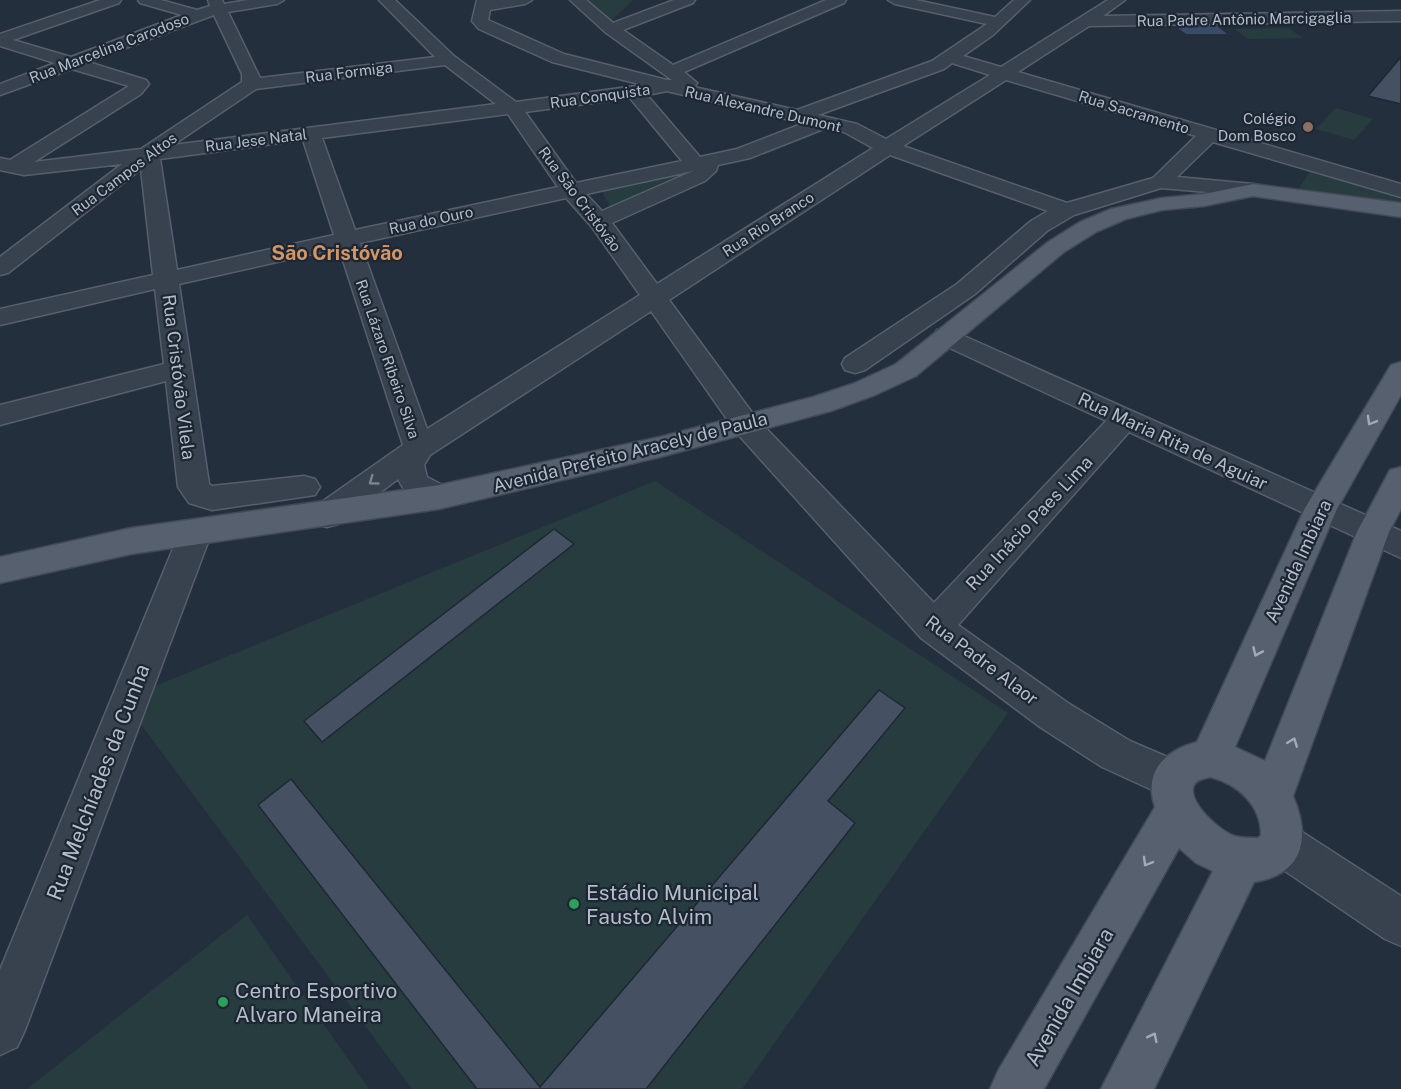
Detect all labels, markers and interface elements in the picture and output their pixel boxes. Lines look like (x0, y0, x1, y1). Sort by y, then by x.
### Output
street label: Rua Padre Antônio Marcigaglia (1136, 9, 1352, 29)
street label: Rua Marcelina Carodoso (27, 10, 191, 86)
street label: Rua Formiga (304, 58, 394, 86)
street label: Rua Conquista (549, 81, 651, 111)
street label: Rua Alexandre Dumont (683, 83, 843, 135)
street label: Rua Sacramento (1077, 87, 1191, 137)
place label: Colégio Dom Bosco (1218, 110, 1296, 144)
marker: Colégio Dom Bosco (1301, 120, 1315, 134)
street label: Rua Jese Natal (204, 125, 308, 155)
street label: Rua Campos Altos (68, 129, 180, 219)
street label: Rua São Cristóvão (535, 143, 625, 255)
street label: Rua Rio Branco (719, 188, 817, 260)
street label: Rua do Ouro (387, 203, 475, 237)
district label: São Cristóvão (271, 241, 403, 265)
street label: Rua Lázaro Ribeiro Silva (353, 277, 423, 441)
street label: Rua Cristóvão Vilela (158, 293, 200, 461)
street label: Rua Maria Rita de Aguiar (1075, 388, 1271, 494)
street label: Avenida Prefeito Aracely de Paula (491, 408, 769, 496)
one-way arrow (1367, 415, 1379, 426)
street label: Rua Inácio Paes Lima (961, 451, 1097, 595)
one-way arrow (368, 474, 379, 485)
street label: Avenida Imbiara (1260, 496, 1336, 626)
street label: Rua Padre Alaor (922, 611, 1042, 709)
one-way arrow (1252, 646, 1264, 657)
street label: Rua Melchíades da Cunha (41, 660, 155, 904)
one-way arrow (1286, 737, 1298, 748)
one-way arrow (1143, 856, 1154, 866)
place label: Estádio Municipal Fausto Alvim (586, 880, 759, 929)
marker: Estádio Municipal Fausto Alvim (567, 897, 581, 911)
street label: Avenida Imbiara (1019, 923, 1119, 1071)
place label: Centro Esportivo Alvaro Maneira (235, 978, 397, 1027)
marker: Centro Esportivo Alvaro Maneira (216, 995, 230, 1009)
one-way arrow (1146, 1032, 1157, 1043)

